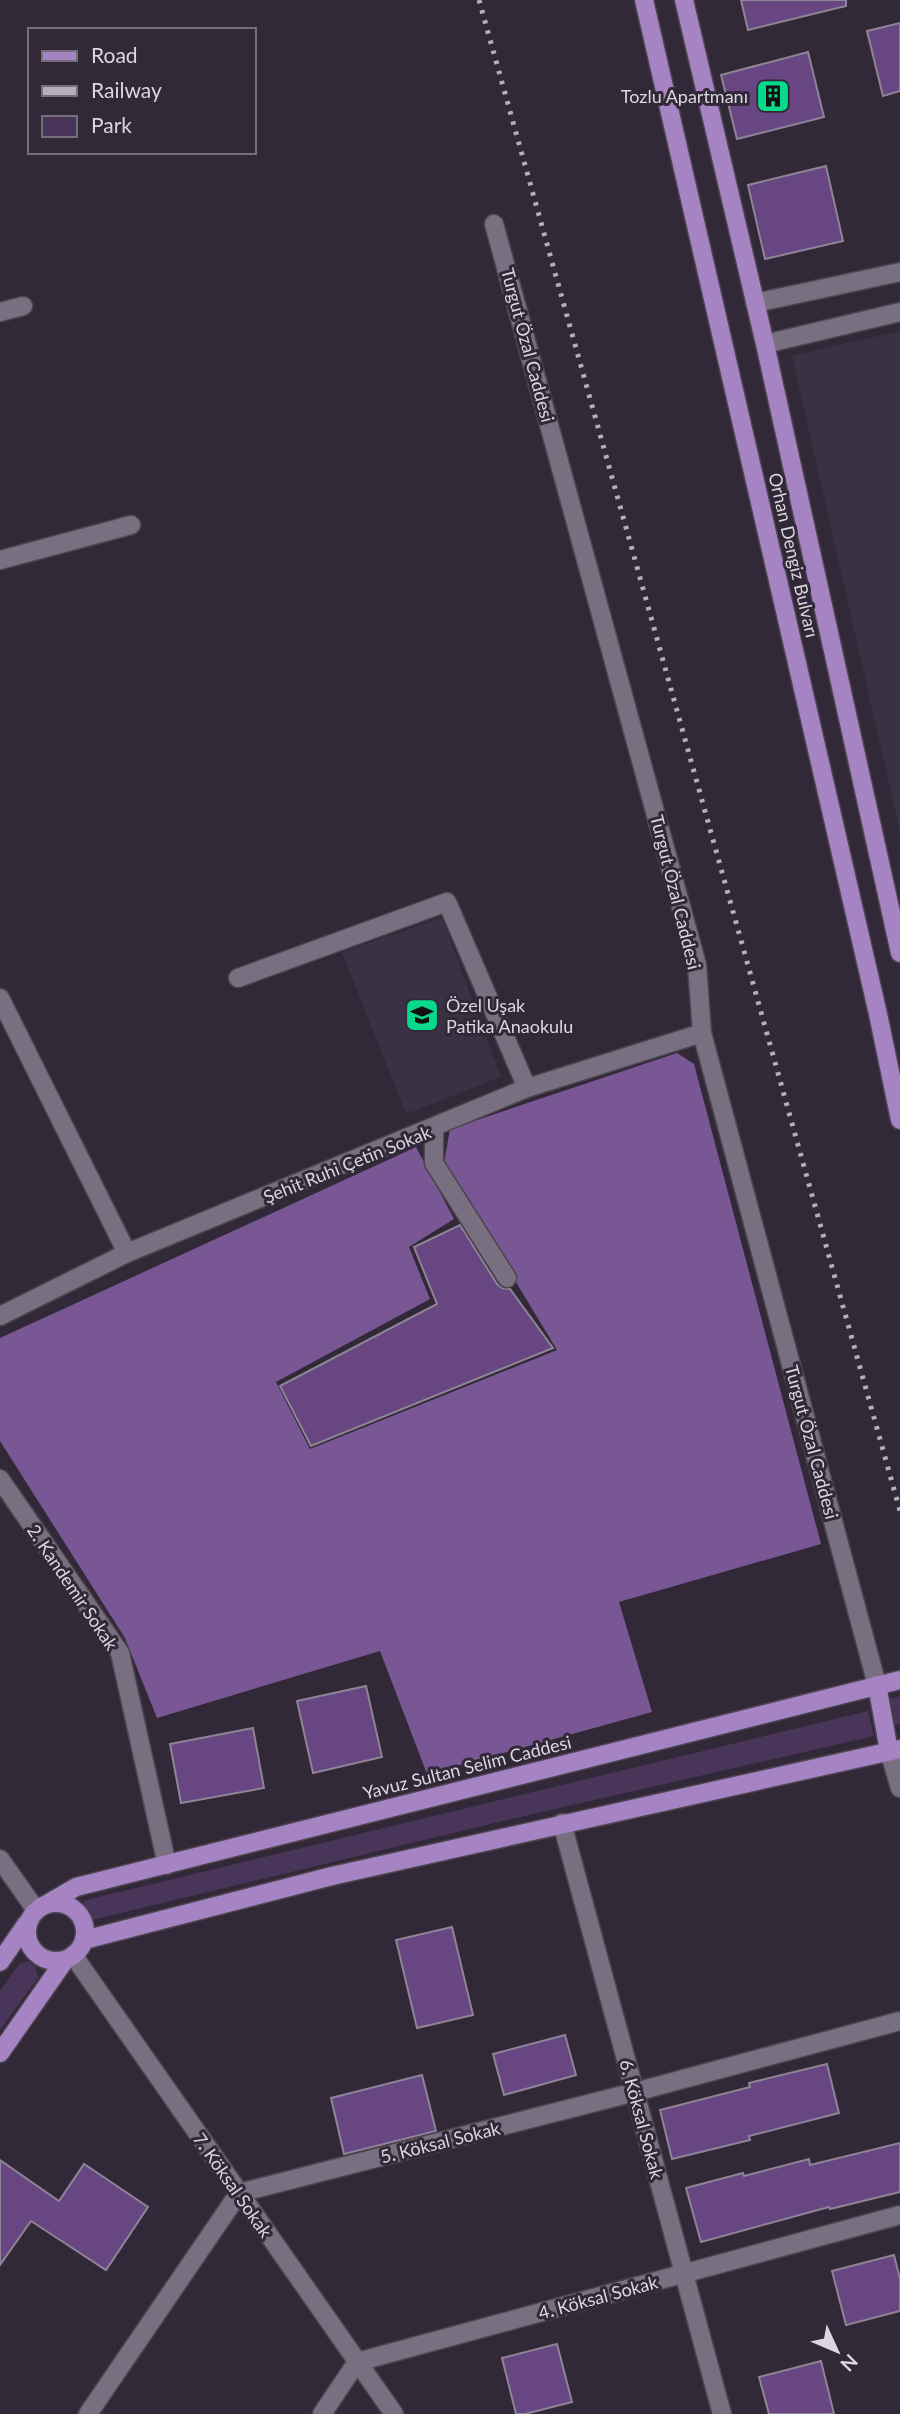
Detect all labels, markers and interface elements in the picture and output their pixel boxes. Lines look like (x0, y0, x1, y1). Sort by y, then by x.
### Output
legend (28, 28, 256, 154)
text: Road (91, 42, 138, 67)
text: Railway (91, 77, 162, 102)
building icon: Tozlu Apartmanı (754, 77, 792, 115)
place label: Tozlu Apartmanı (621, 85, 748, 107)
text: Park (91, 112, 132, 137)
street label: Turgut Özal Caddesi (497, 266, 559, 424)
street label: Orhan Dengiz Bulvarı (764, 470, 824, 640)
street label: Turgut Özal Caddesi (646, 812, 706, 972)
place label: Özel Uşak Patika Anaokulu (446, 994, 573, 1037)
school or university icon: Özel Uşak Patika Anaokulu (403, 996, 441, 1034)
street label: Şehit Ruhi Çetin Sokak (260, 1120, 435, 1208)
street label: Turgut Özal Caddesi (781, 1363, 843, 1521)
street label: 2. Kandemir Sokak (23, 1520, 124, 1655)
street label: Yavuz Sultan Selim Caddesi (361, 1730, 573, 1804)
street label: 6. Köksal Sokak (616, 2057, 669, 2182)
street label: 5. Köksal Sokak (378, 2116, 503, 2168)
street label: 7. Köksal Sokak (189, 2128, 278, 2242)
street label: 4. Köksal Sokak (536, 2270, 661, 2323)
north arrow (802, 2316, 872, 2386)
text: N (836, 2350, 863, 2376)

